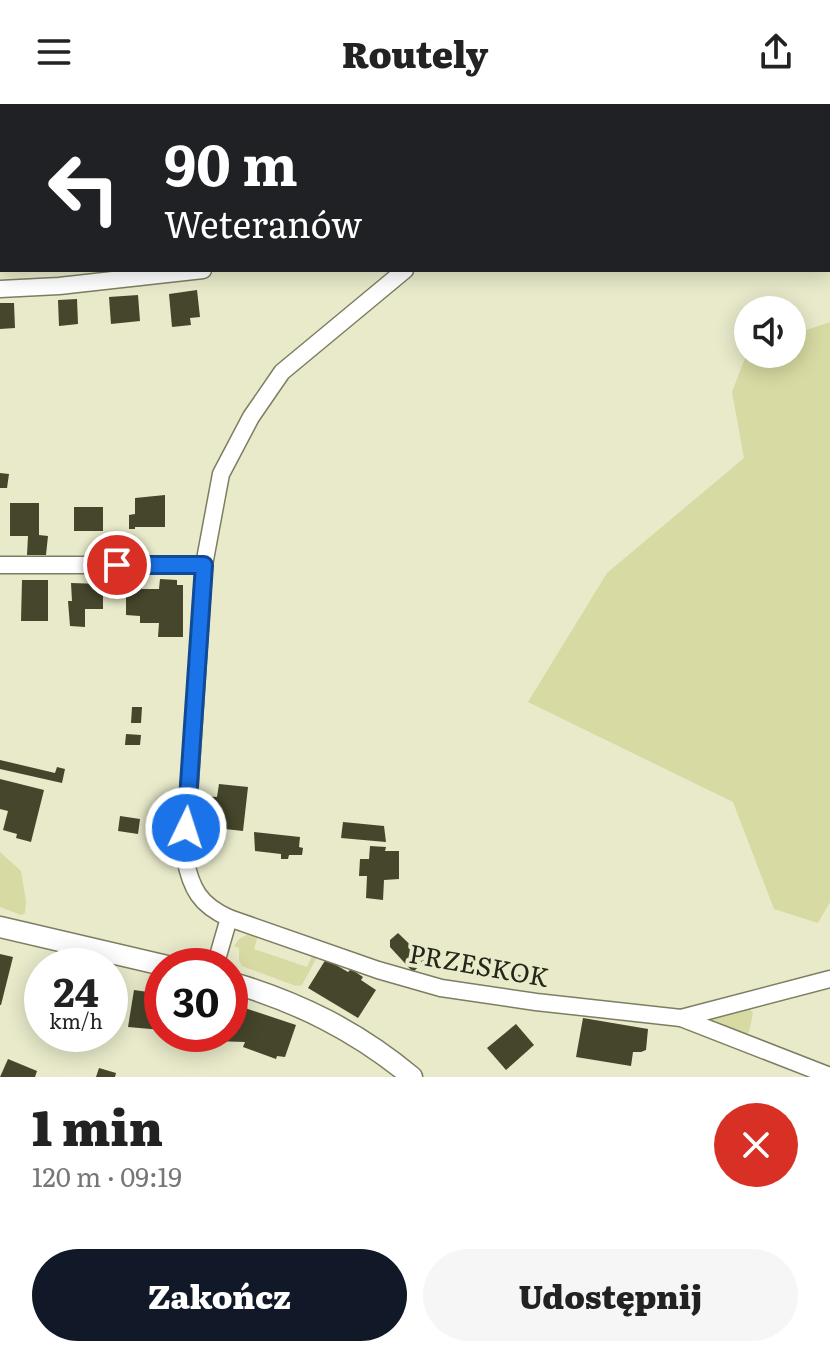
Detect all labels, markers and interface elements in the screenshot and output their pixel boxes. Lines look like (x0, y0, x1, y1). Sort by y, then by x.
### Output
text: Routely (342, 26, 488, 79)
icon: menu (32, 30, 76, 74)
icon: share (754, 30, 798, 74)
text: 90 m (164, 120, 298, 203)
icon: left (32, 136, 136, 240)
text: Weteranów (164, 196, 362, 249)
map controls (734, 296, 806, 368)
button: sound (734, 296, 806, 368)
pin (83, 531, 151, 599)
icon: arrive (95, 543, 139, 587)
position arrow (144, 786, 228, 870)
street label: PRZESKOK (406, 932, 553, 995)
speed limit sign: 30 (144, 948, 248, 1052)
text: 24 (53, 960, 99, 1019)
text: km/h (49, 1005, 103, 1035)
text: 1 min (32, 1090, 163, 1161)
button: close (714, 1103, 798, 1187)
text: 120 m · 09:19 (32, 1156, 182, 1195)
button: Zakończ (32, 1249, 407, 1341)
button: Udostępnij (423, 1249, 798, 1341)

